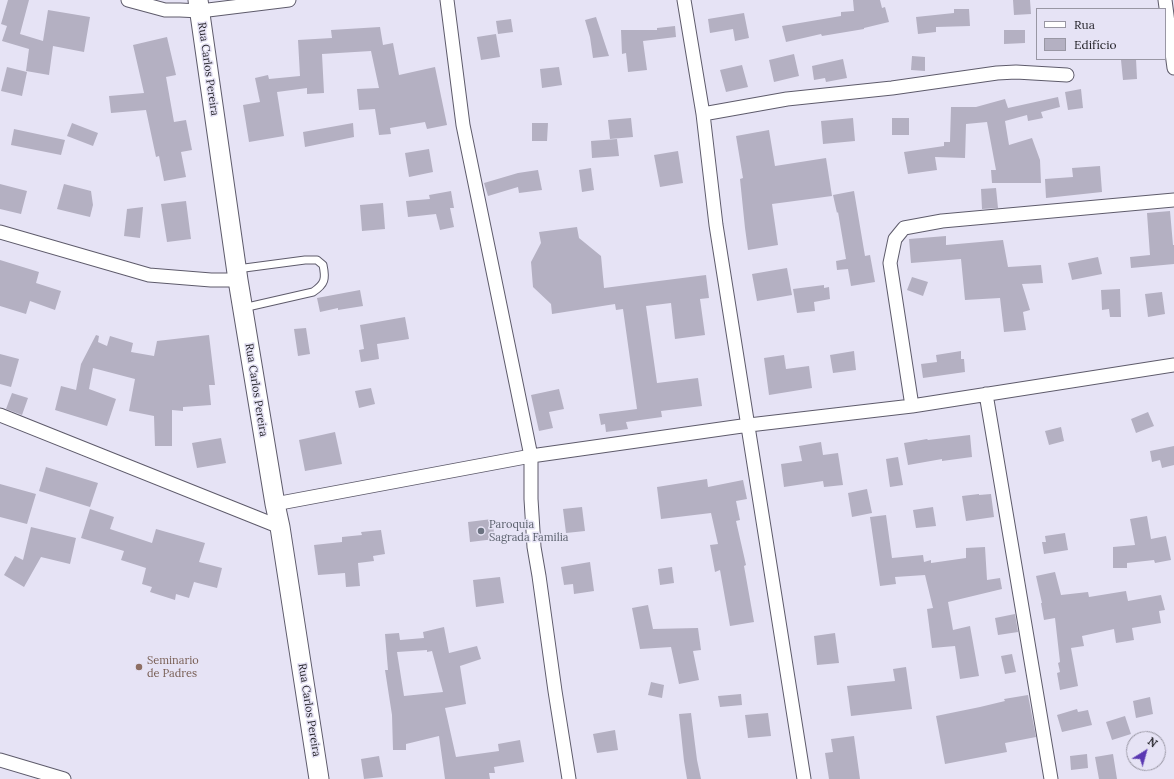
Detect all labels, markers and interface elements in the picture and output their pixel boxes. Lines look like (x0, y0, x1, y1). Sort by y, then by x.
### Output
legend (1036, 8, 1166, 60)
text: Rua (1074, 17, 1095, 32)
street label: Rua Carlos Pereira (195, 21, 221, 117)
text: Edifício (1074, 37, 1117, 52)
street label: Rua Carlos Pereira (242, 342, 270, 438)
place label: Paroquia Sagrada Familia (489, 518, 568, 544)
marker: Paroquia Sagrada Familia (476, 526, 486, 536)
place label: Seminario de Padres (147, 654, 199, 680)
marker: Seminario de Padres (134, 662, 144, 672)
street label: Rua Carlos Pereira (295, 662, 323, 758)
north arrow (1126, 731, 1166, 771)
text: N (1145, 734, 1160, 750)

